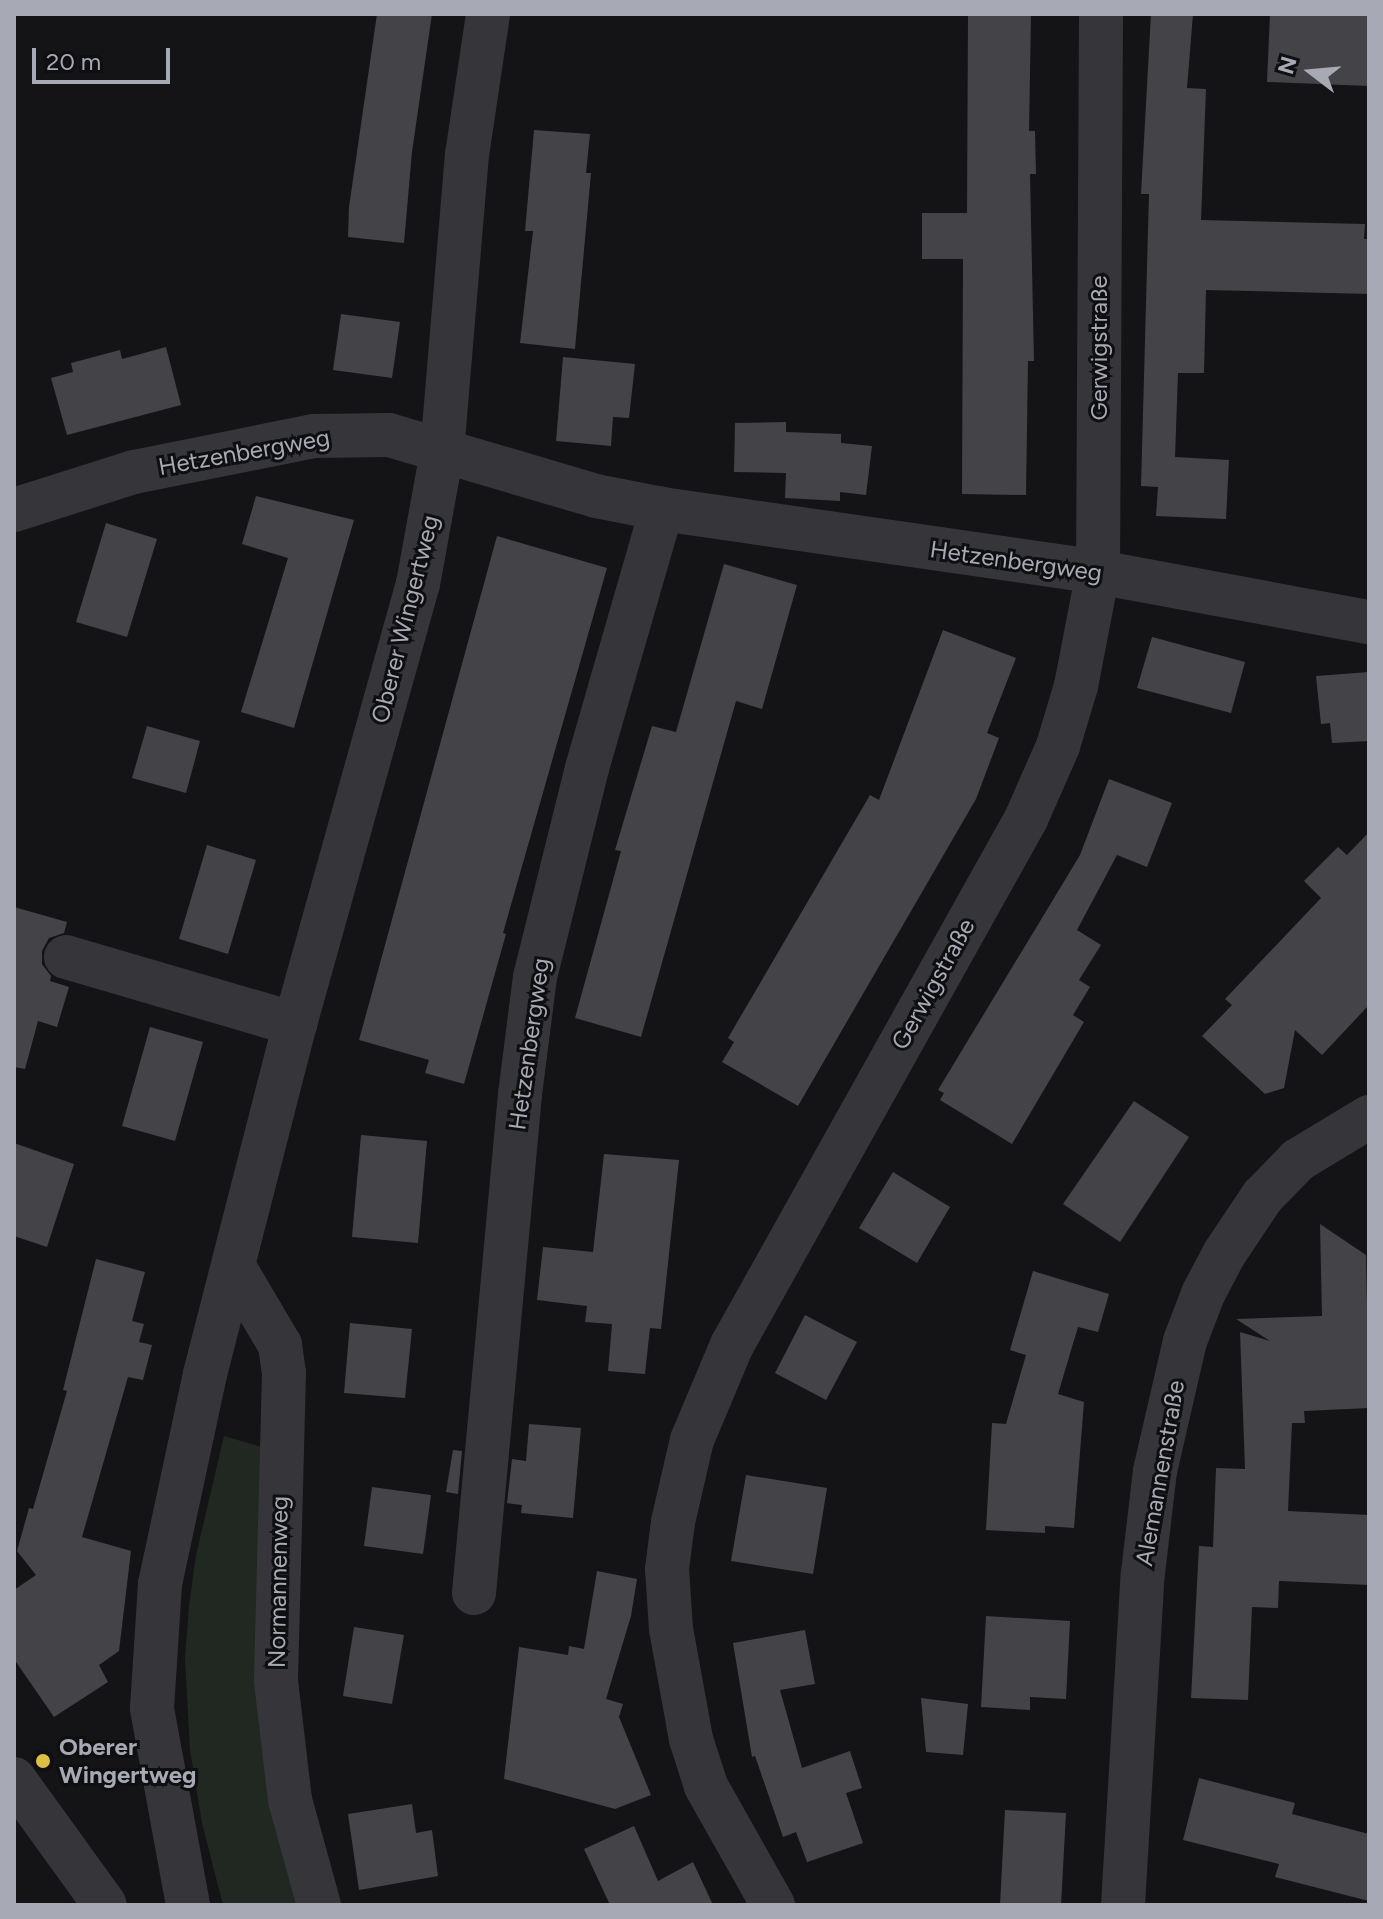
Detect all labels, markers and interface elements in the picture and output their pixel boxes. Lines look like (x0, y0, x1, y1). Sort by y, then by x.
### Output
scale bar (36, 32, 174, 82)
north arrow (1271, 32, 1351, 112)
text: 20 m (46, 47, 101, 76)
text: N (1272, 53, 1303, 77)
street label: Gerwigstraße (1085, 275, 1113, 421)
street label: Hetzenbergweg (156, 423, 332, 481)
street label: Oberer Wingertweg (365, 512, 445, 726)
street label: Hetzenbergweg (928, 535, 1104, 587)
street label: Gerwigstraße (885, 914, 981, 1054)
street label: Hetzenbergweg (503, 956, 555, 1132)
street label: Alemannenstraße (1130, 1378, 1190, 1568)
street label: Normannenweg (262, 1496, 294, 1668)
place label: Oberer Wingertweg (59, 1733, 196, 1789)
marker: Oberer Wingertweg (34, 1752, 52, 1770)

